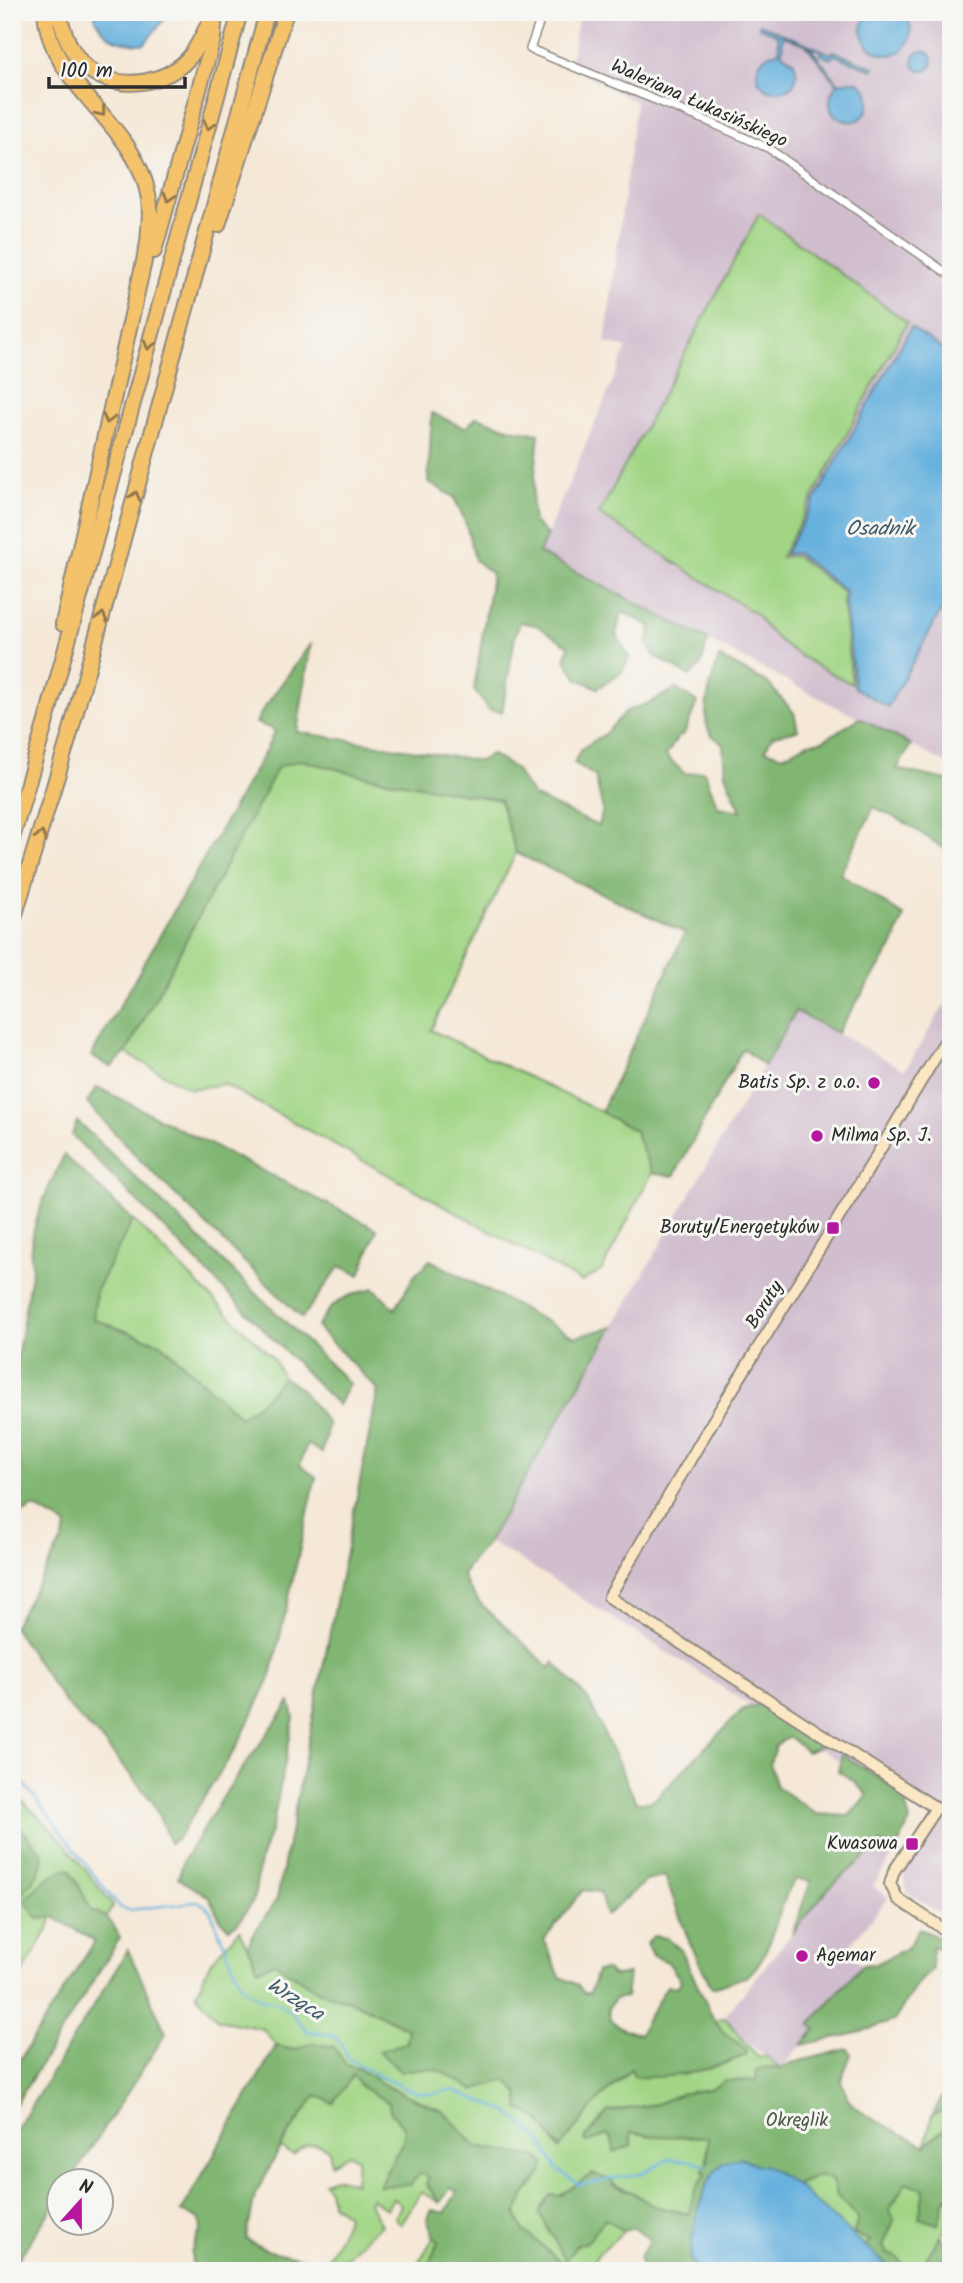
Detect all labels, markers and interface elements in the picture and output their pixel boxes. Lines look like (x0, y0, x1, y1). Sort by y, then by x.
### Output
scale bar (49, 46, 186, 90)
street label: Waleriana Łukasińskiego (606, 52, 792, 156)
text: 100 m (60, 55, 113, 88)
one-way arrow (93, 104, 105, 117)
one-way arrow (203, 119, 217, 131)
one-way arrow (163, 191, 177, 203)
one-way arrow (143, 339, 158, 351)
one-way arrow (102, 413, 116, 425)
one-way arrow (127, 490, 141, 502)
water label: Osadnik (846, 513, 917, 546)
one-way arrow (94, 611, 108, 623)
one-way arrow (32, 830, 47, 842)
place label: Batis Sp. z o.o. (738, 1068, 860, 1098)
marker: Batis Sp. z o.o. (866, 1075, 882, 1091)
place label: Milma Sp. J. (831, 1121, 932, 1151)
marker: Milma Sp. J. (809, 1128, 825, 1144)
place label: Boruty/Energetyków (660, 1213, 819, 1243)
marker: Boruty/Energetyków (825, 1220, 841, 1236)
street label: Boruty (738, 1274, 792, 1335)
place label: Kwasowa (827, 1829, 898, 1859)
marker: Kwasowa (904, 1836, 920, 1852)
place label: Agemar (816, 1941, 877, 1971)
marker: Agemar (794, 1948, 810, 1964)
water label: Wrząca (260, 1970, 331, 2031)
park label: Okręglik (766, 2106, 828, 2136)
north arrow (46, 2168, 116, 2238)
text: N (74, 2172, 96, 2204)

